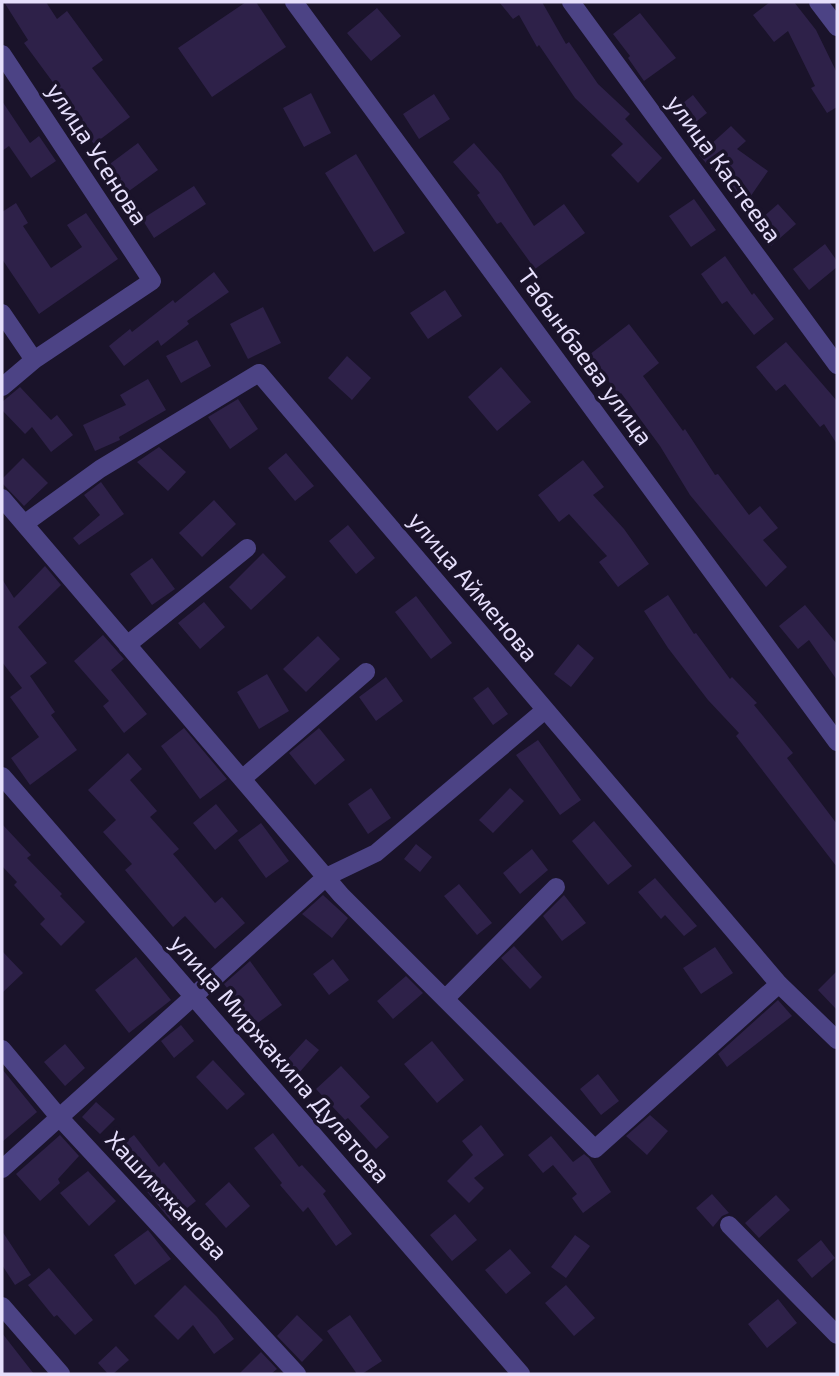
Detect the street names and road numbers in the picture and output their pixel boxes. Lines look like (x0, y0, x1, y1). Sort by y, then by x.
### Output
street label: улица Усенова (41, 77, 155, 230)
street label: улица Кастеева (661, 88, 789, 248)
street label: Табынбаева улица (512, 262, 660, 451)
street label: улица Айменова (402, 505, 545, 667)
street label: улица Миржакипа Дулатова (164, 928, 397, 1189)
street label: Хашимжанова (100, 1124, 234, 1265)

